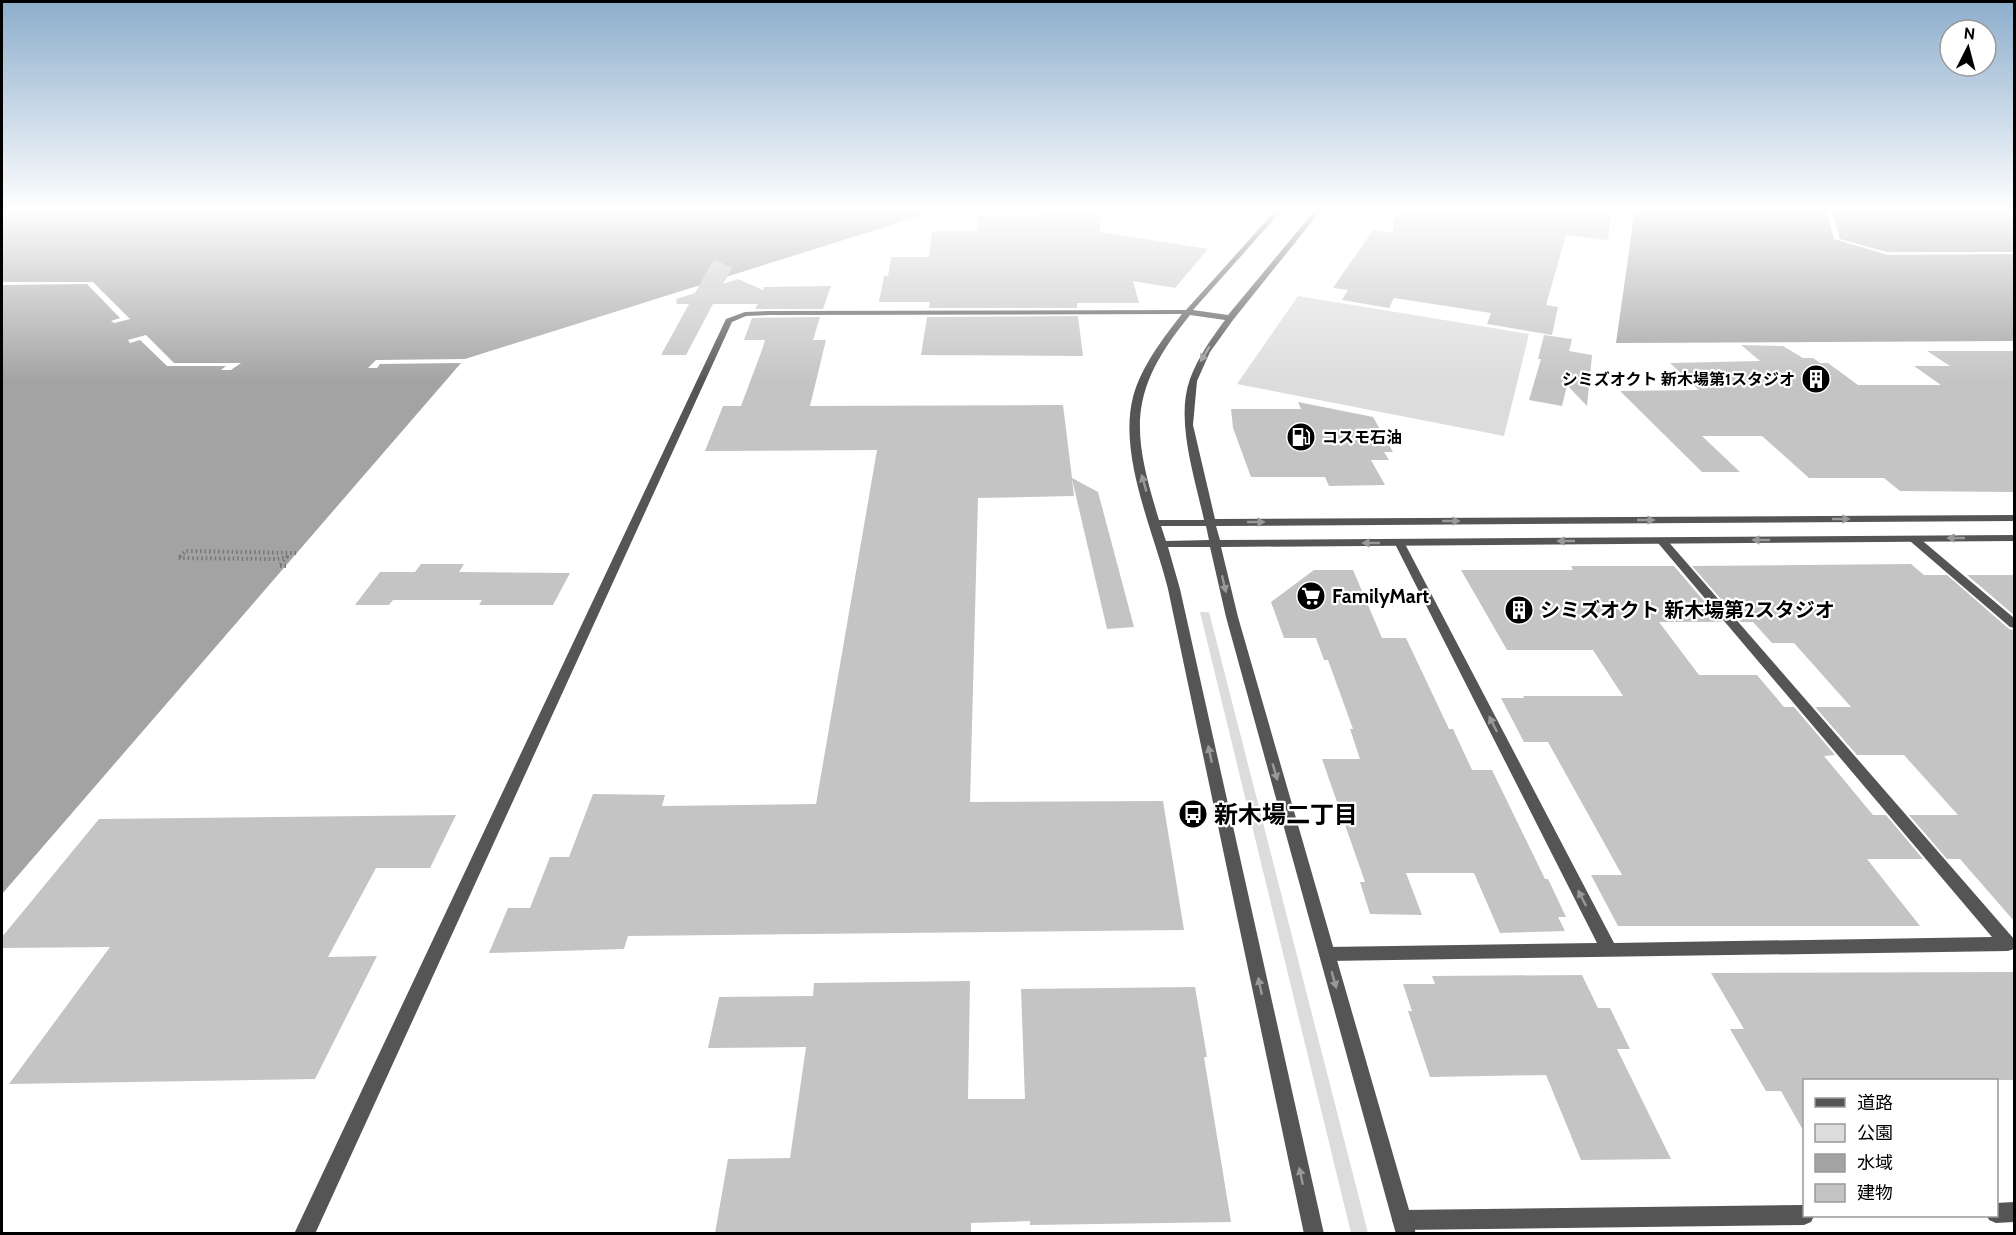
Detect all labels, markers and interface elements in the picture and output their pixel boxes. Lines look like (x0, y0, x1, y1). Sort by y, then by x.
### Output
north arrow (1938, 18, 1998, 78)
text: N (1963, 24, 1976, 44)
one-way arrow (1200, 346, 1211, 362)
building icon: シミズオクト 新木場第1スタジオ (1800, 363, 1832, 395)
place label: シミズオクト 新木場第1スタジオ (1562, 370, 1795, 389)
fuel station icon: コスモ石油 (1285, 421, 1317, 453)
place label: コスモ石油 (1322, 428, 1402, 447)
one-way arrow (1139, 474, 1149, 492)
one-way arrow (1832, 514, 1851, 524)
one-way arrow (1637, 515, 1656, 525)
one-way arrow (1442, 516, 1461, 526)
one-way arrow (1247, 517, 1266, 527)
one-way arrow (1947, 533, 1966, 543)
one-way arrow (1752, 535, 1771, 545)
one-way arrow (1557, 536, 1576, 546)
one-way arrow (1362, 538, 1381, 548)
one-way arrow (1220, 574, 1230, 593)
supermarket icon: FamilyMart (1295, 580, 1327, 612)
place label: FamilyMart (1332, 584, 1429, 608)
building icon: シミズオクト 新木場第2スタジオ (1503, 594, 1535, 626)
place label: シミズオクト 新木場第2スタジオ (1540, 598, 1835, 622)
one-way arrow (1488, 716, 1498, 733)
one-way arrow (1204, 745, 1214, 763)
one-way arrow (1271, 763, 1281, 781)
bus stop icon: 新木場二丁目 (1177, 798, 1209, 830)
place label: 新木場二丁目 (1214, 800, 1358, 829)
one-way arrow (1577, 889, 1587, 906)
one-way arrow (1330, 971, 1339, 989)
one-way arrow (1255, 976, 1264, 995)
legend (1803, 1079, 1998, 1217)
text: 道路 (1857, 1092, 1893, 1114)
text: 公園 (1857, 1122, 1893, 1144)
text: 水域 (1857, 1152, 1893, 1174)
one-way arrow (1296, 1167, 1305, 1186)
text: 建物 (1857, 1182, 1893, 1204)

